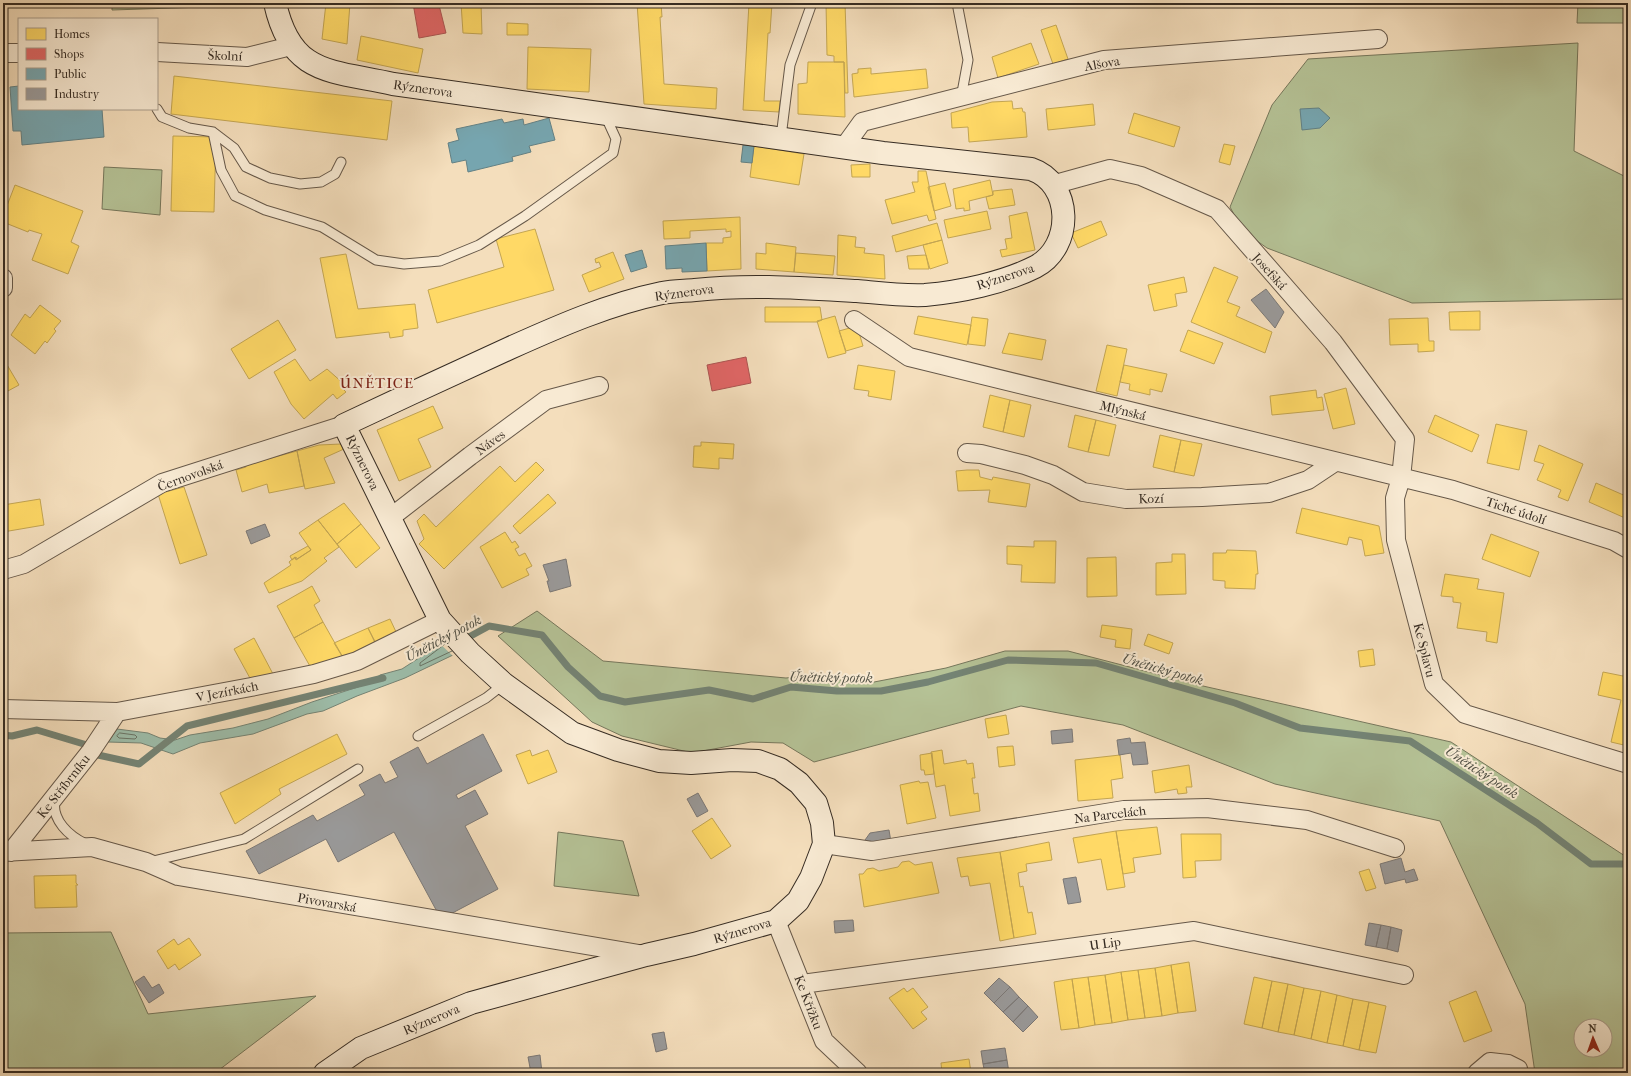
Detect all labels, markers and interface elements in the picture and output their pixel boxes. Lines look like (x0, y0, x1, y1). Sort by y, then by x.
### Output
legend (18, 18, 158, 110)
text: Homes (54, 27, 90, 41)
text: Shops (54, 47, 84, 61)
street label: Školní (207, 47, 243, 64)
street label: Alšova (1082, 53, 1122, 74)
text: Public (54, 67, 86, 81)
street label: Rýznerova (392, 77, 455, 100)
text: Industry (54, 87, 100, 101)
street label: Josefská (1249, 249, 1291, 294)
street label: Rýznerova (974, 260, 1037, 293)
street label: Rýznerova (653, 281, 716, 304)
district label: ÚNĚTICE (340, 374, 414, 392)
street label: Mlýnská (1098, 398, 1149, 424)
street label: Náves (473, 427, 508, 458)
street label: Rýznerova (343, 432, 383, 493)
street label: Černovolská (156, 456, 226, 494)
street label: Kozí (1138, 491, 1164, 506)
street label: Tiché údolí (1484, 494, 1548, 527)
water label: Únětický potok (402, 610, 484, 666)
street label: Ke Splavu (1411, 621, 1439, 679)
water label: Únětický potok (1120, 649, 1206, 689)
water label: Únětický potok (789, 667, 873, 687)
street label: V Jezírkách (194, 678, 260, 705)
water label: Únětický potok (1442, 742, 1522, 802)
street label: Ke Stříbrníku (34, 751, 93, 821)
street label: Na Parcelách (1073, 803, 1148, 826)
street label: Pivovarská (296, 890, 358, 915)
street label: Rýznerova (711, 914, 774, 946)
street label: U Lip (1088, 934, 1122, 953)
street label: Ke Křížku (791, 973, 826, 1032)
street label: Rýznerova (401, 1001, 463, 1038)
north arrow (1573, 1018, 1613, 1058)
text: N (1588, 1022, 1598, 1035)

